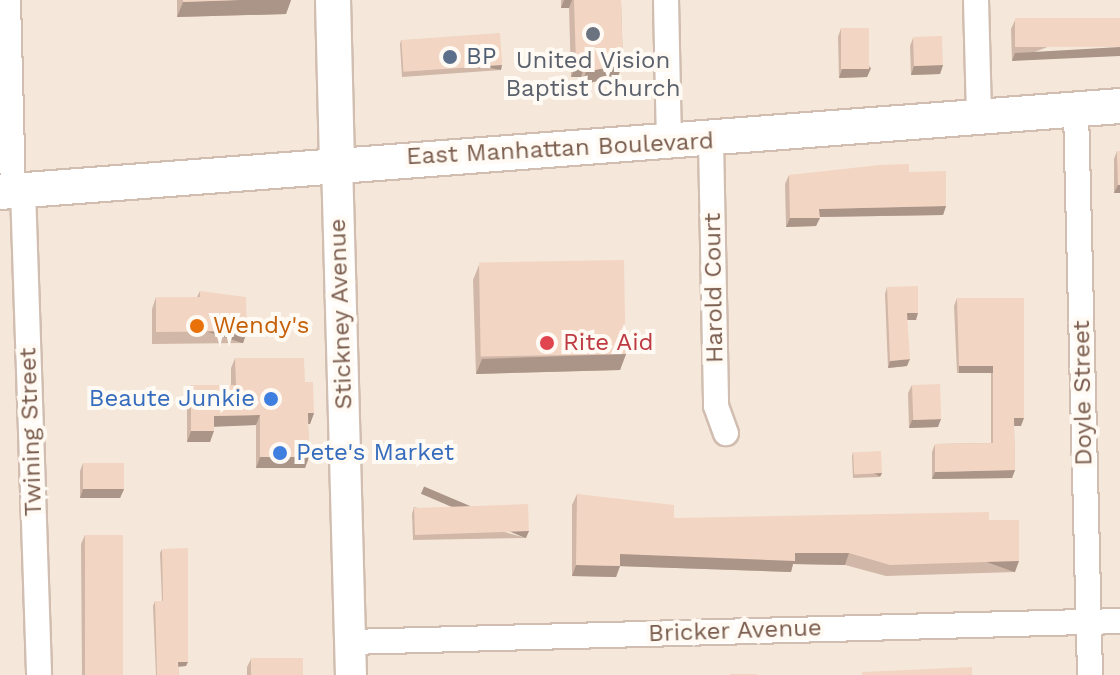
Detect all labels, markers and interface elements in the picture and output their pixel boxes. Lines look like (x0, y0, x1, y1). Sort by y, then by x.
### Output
marker: United Vision Baptist Church (584, 25, 602, 43)
place label: BP (466, 43, 496, 71)
place label: United Vision Baptist Church (505, 47, 681, 103)
marker: BP (441, 48, 459, 66)
street label: East Manhattan Boulevard (406, 127, 714, 171)
street label: Harold Court (698, 213, 730, 363)
street label: Stickney Avenue (323, 217, 359, 411)
place label: Wendy's (213, 312, 309, 340)
marker: Wendy's (188, 317, 206, 335)
street label: Doyle Street (1067, 320, 1099, 466)
place label: Rite Aid (563, 329, 655, 357)
marker: Rite Aid (538, 334, 556, 352)
street label: Twining Street (14, 347, 48, 517)
place label: Beaute Junkie (88, 385, 255, 413)
marker: Beaute Junkie (262, 390, 280, 408)
place label: Pete's Market (296, 439, 454, 467)
marker: Pete's Market (271, 444, 289, 462)
street label: Bricker Avenue (647, 614, 823, 648)

